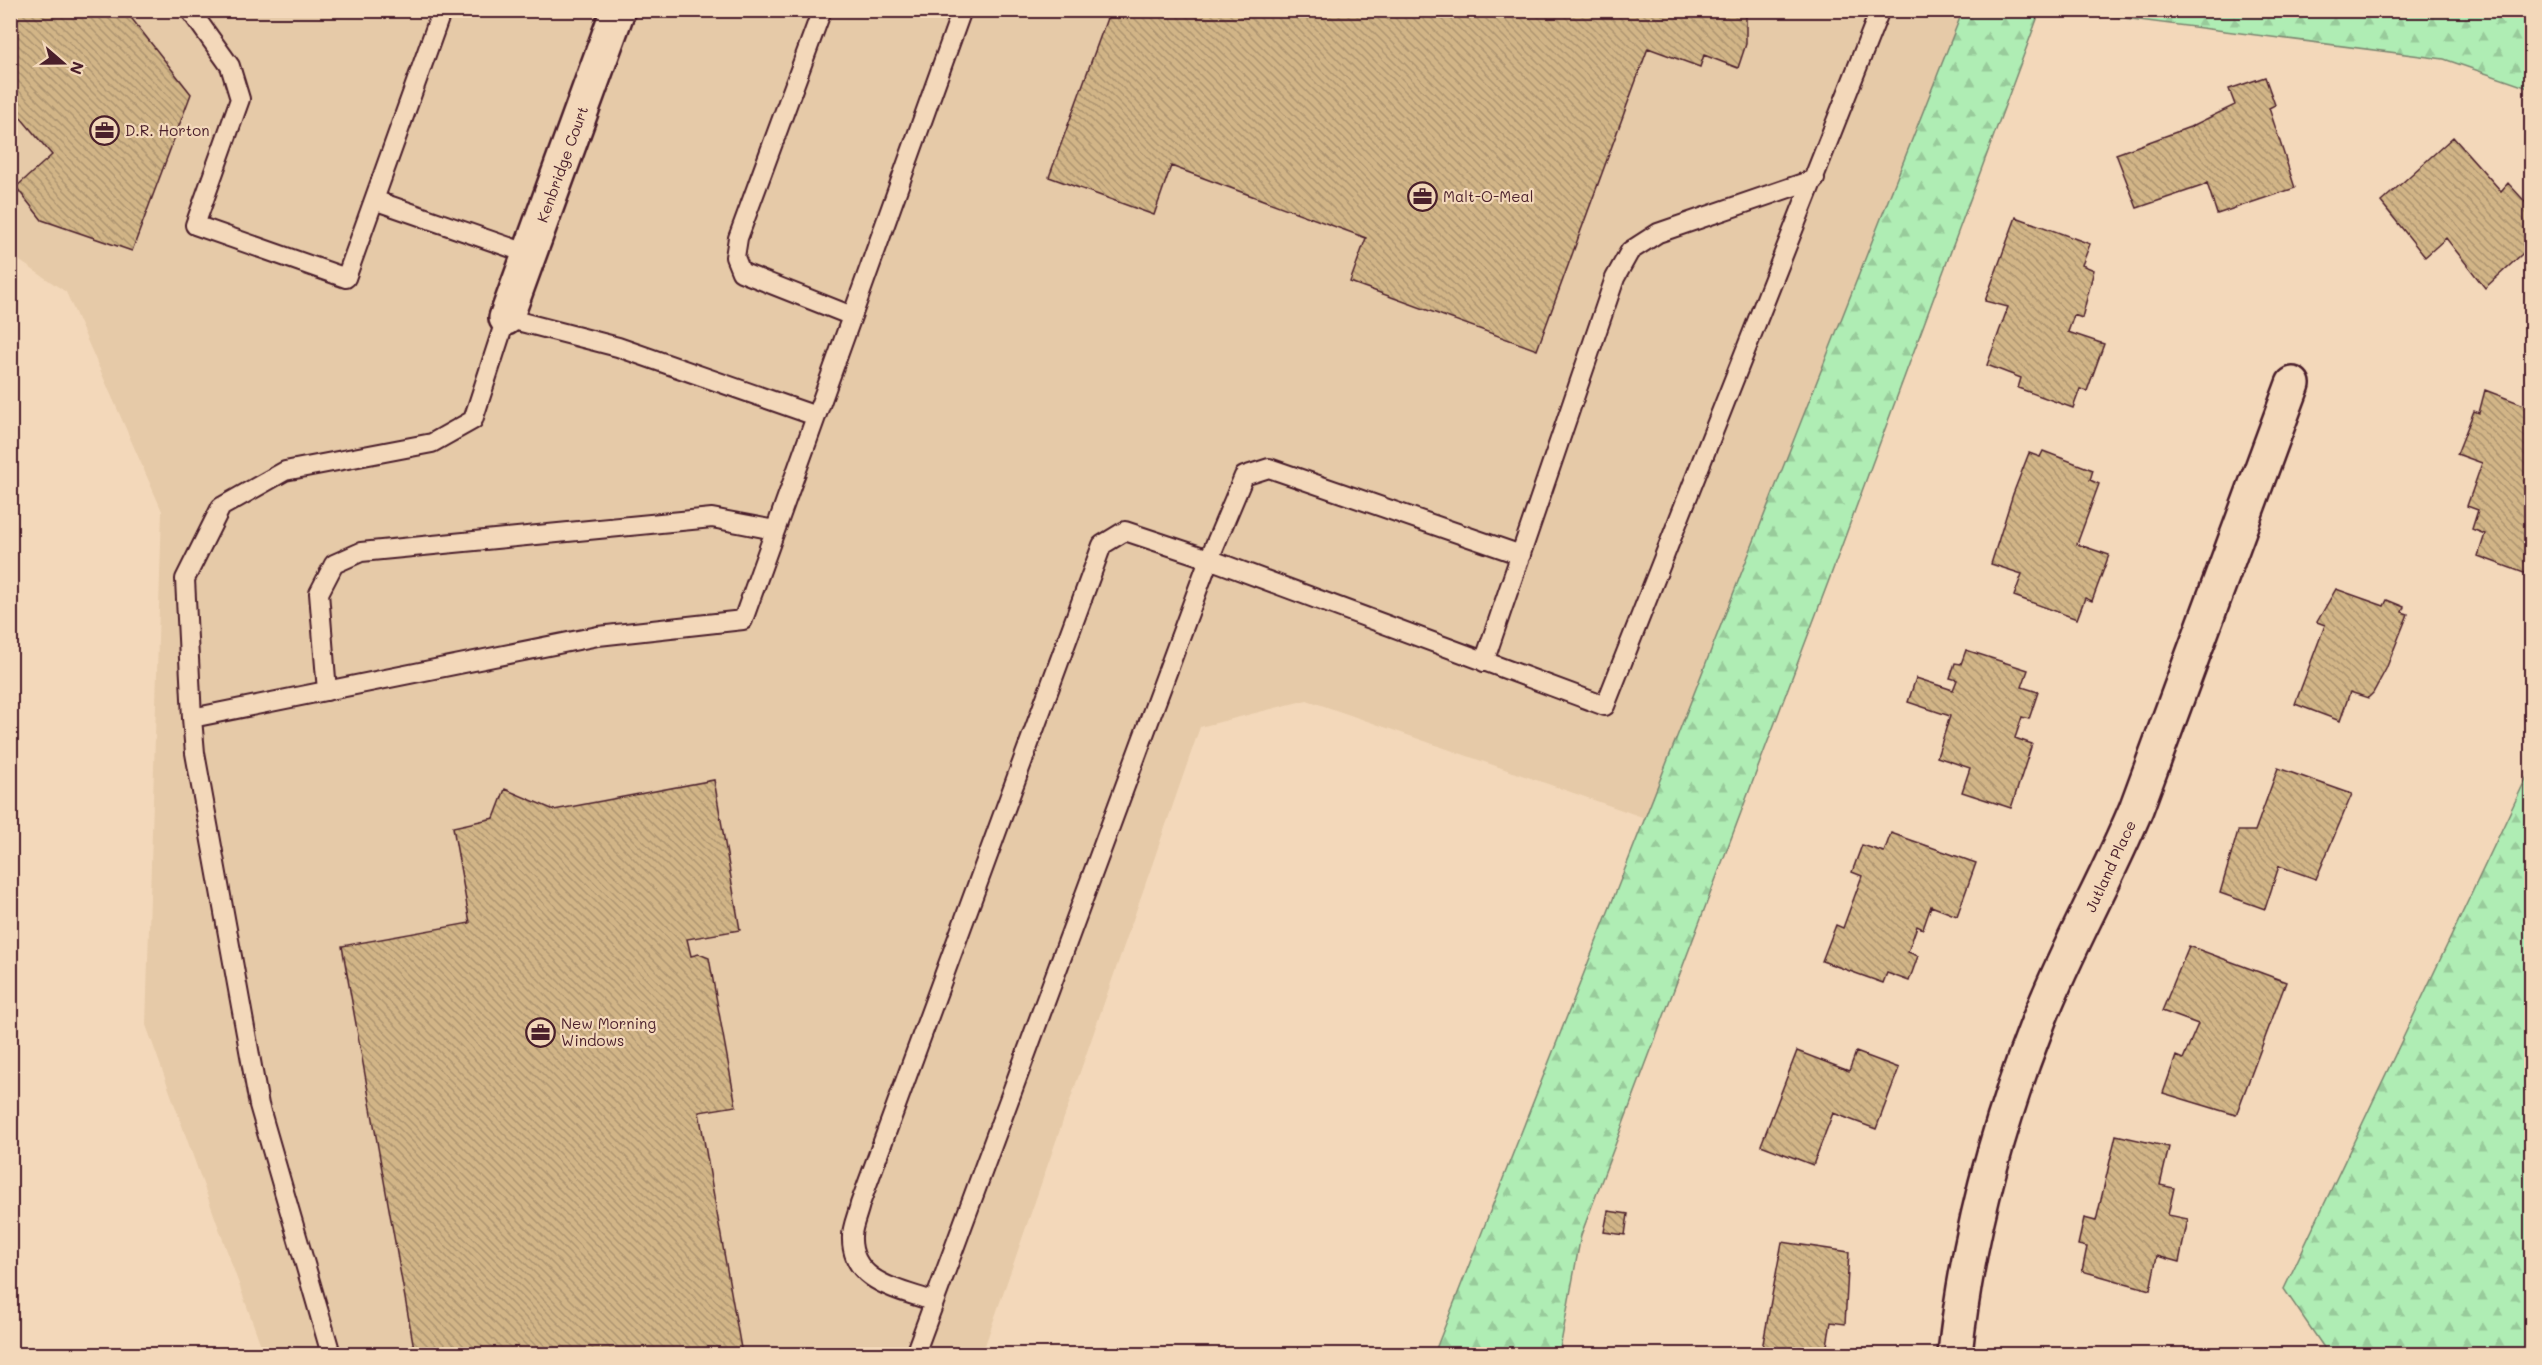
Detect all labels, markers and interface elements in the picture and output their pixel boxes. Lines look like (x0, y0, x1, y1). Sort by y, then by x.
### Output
north arrow (33, 33, 93, 93)
text: N (66, 59, 90, 78)
street label: Kenbridge Court (532, 103, 592, 225)
office icon: D.R. Horton (88, 114, 120, 146)
place label: D.R. Horton (125, 120, 210, 140)
office icon: Malt-O-Meal (1406, 180, 1438, 212)
place label: Malt-O-Meal (1443, 186, 1534, 206)
street label: Jutland Place (2080, 817, 2140, 915)
place label: New Morning Windows (561, 1013, 656, 1050)
office icon: New Morning Windows (524, 1016, 556, 1048)

